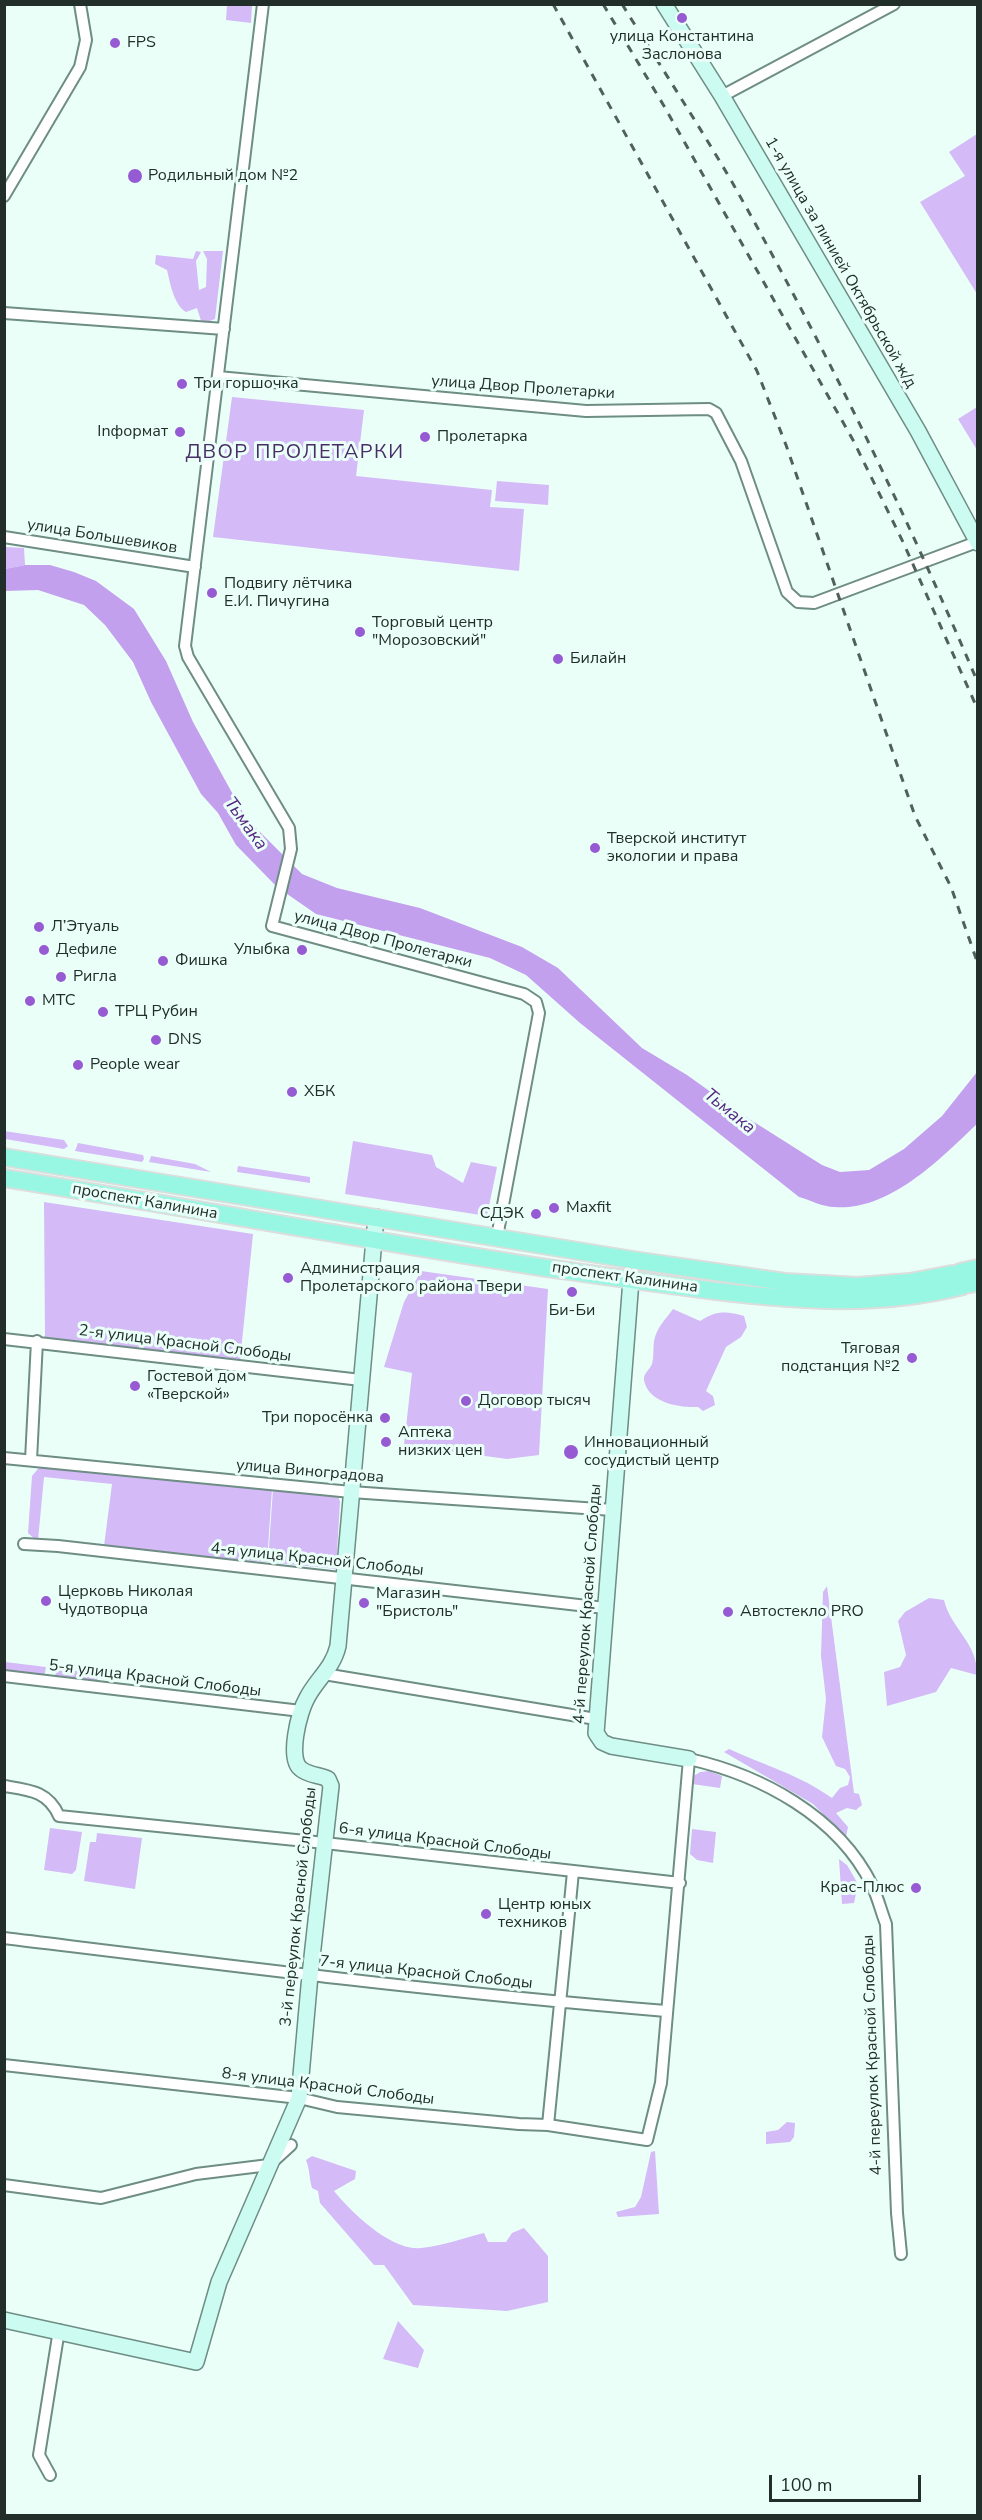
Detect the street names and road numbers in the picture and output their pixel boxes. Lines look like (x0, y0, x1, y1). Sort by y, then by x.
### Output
street label: 1-я улица за линией Октябрьской ж/д (760, 134, 920, 392)
street label: улица Двор Пролетарки (431, 372, 615, 404)
street label: улица Большевиков (26, 516, 178, 558)
street label: улица Двор Пролетарки (292, 907, 474, 973)
street label: проспект Калинина (71, 1180, 219, 1224)
street label: проспект Калинина (551, 1258, 699, 1298)
street label: 2-я улица Красной Слободы (78, 1321, 292, 1367)
street label: улица Виноградова (235, 1456, 385, 1488)
street label: 4-й переулок Красной Слободы (570, 1483, 606, 1725)
street label: 4-я улица Красной Слободы (210, 1539, 424, 1581)
street label: 5-я улица Красной Слободы (48, 1656, 262, 1702)
street label: 3-й переулок Красной Слободы (277, 1786, 321, 2028)
street label: 6-я улица Красной Слободы (338, 1819, 552, 1865)
street label: 4-й переулок Красной Слободы (859, 1934, 887, 2176)
street label: 7-я улица Красной Слободы (319, 1952, 533, 1994)
street label: 8-я улица Красной Слободы (221, 2064, 435, 2110)

